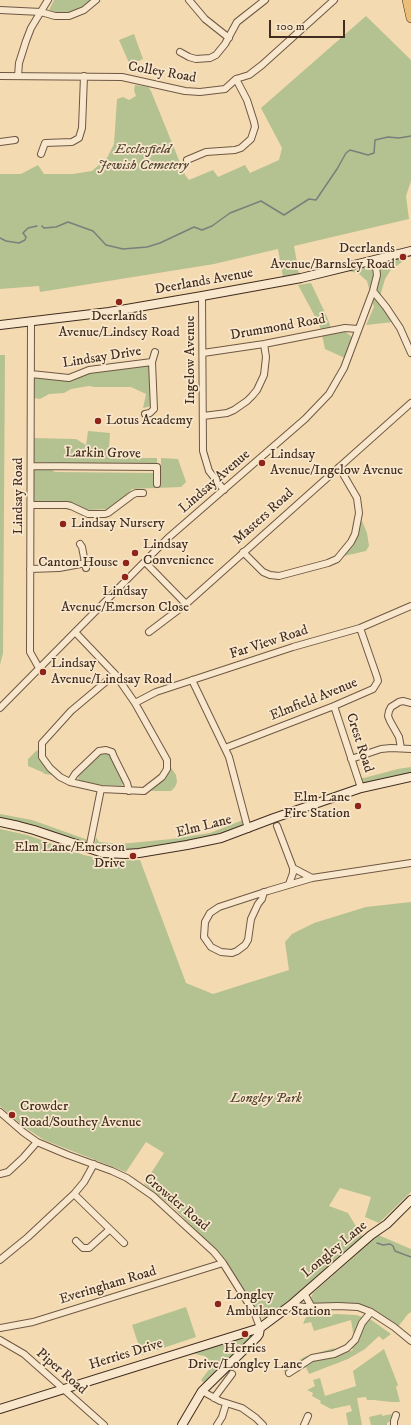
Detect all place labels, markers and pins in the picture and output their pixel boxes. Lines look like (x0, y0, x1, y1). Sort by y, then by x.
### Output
place label: Deerlands Avenue/Barnsley Road (270, 241, 395, 274)
marker: Deerlands Avenue/Barnsley Road (398, 252, 408, 262)
marker: Deerlands Avenue/Lindsey Road (114, 297, 124, 307)
place label: Deerlands Avenue/Lindsey Road (58, 309, 180, 342)
place label: Lotus Academy (106, 413, 193, 429)
marker: Lotus Academy (93, 416, 103, 426)
place label: Lindsay Avenue/Ingelow Avenue (270, 447, 403, 480)
marker: Lindsay Avenue/Ingelow Avenue (257, 458, 267, 468)
place label: Lindsay Nursery (71, 516, 165, 532)
marker: Lindsay Nursery (58, 519, 68, 529)
place label: Lindsay Convenience (143, 537, 214, 570)
marker: Lindsay Convenience (130, 548, 140, 558)
place label: Canton House (38, 555, 118, 571)
marker: Canton House (121, 558, 131, 568)
marker: Lindsay Avenue/Emerson Close (120, 572, 130, 582)
place label: Lindsay Avenue/Emerson Close (61, 584, 189, 616)
place label: Lindsay Avenue/Lindsay Road (51, 656, 172, 688)
marker: Lindsay Avenue/Lindsay Road (38, 667, 48, 677)
place label: Elm Lane Fire Station (284, 790, 350, 822)
marker: Elm Lane Fire Station (353, 801, 363, 811)
place label: Elm Lane/Emerson Drive (14, 840, 125, 872)
marker: Elm Lane/Emerson Drive (128, 851, 138, 861)
place label: Crowder Road/Southey Avenue (20, 1099, 141, 1132)
marker: Crowder Road/Southey Avenue (7, 1110, 17, 1120)
place label: Longley Ambulance Station (226, 1288, 331, 1320)
marker: Longley Ambulance Station (213, 1299, 223, 1309)
marker: Herries Drive/Longley Lane (240, 1329, 250, 1339)
place label: Herries Drive/Longley Lane (188, 1341, 302, 1374)

